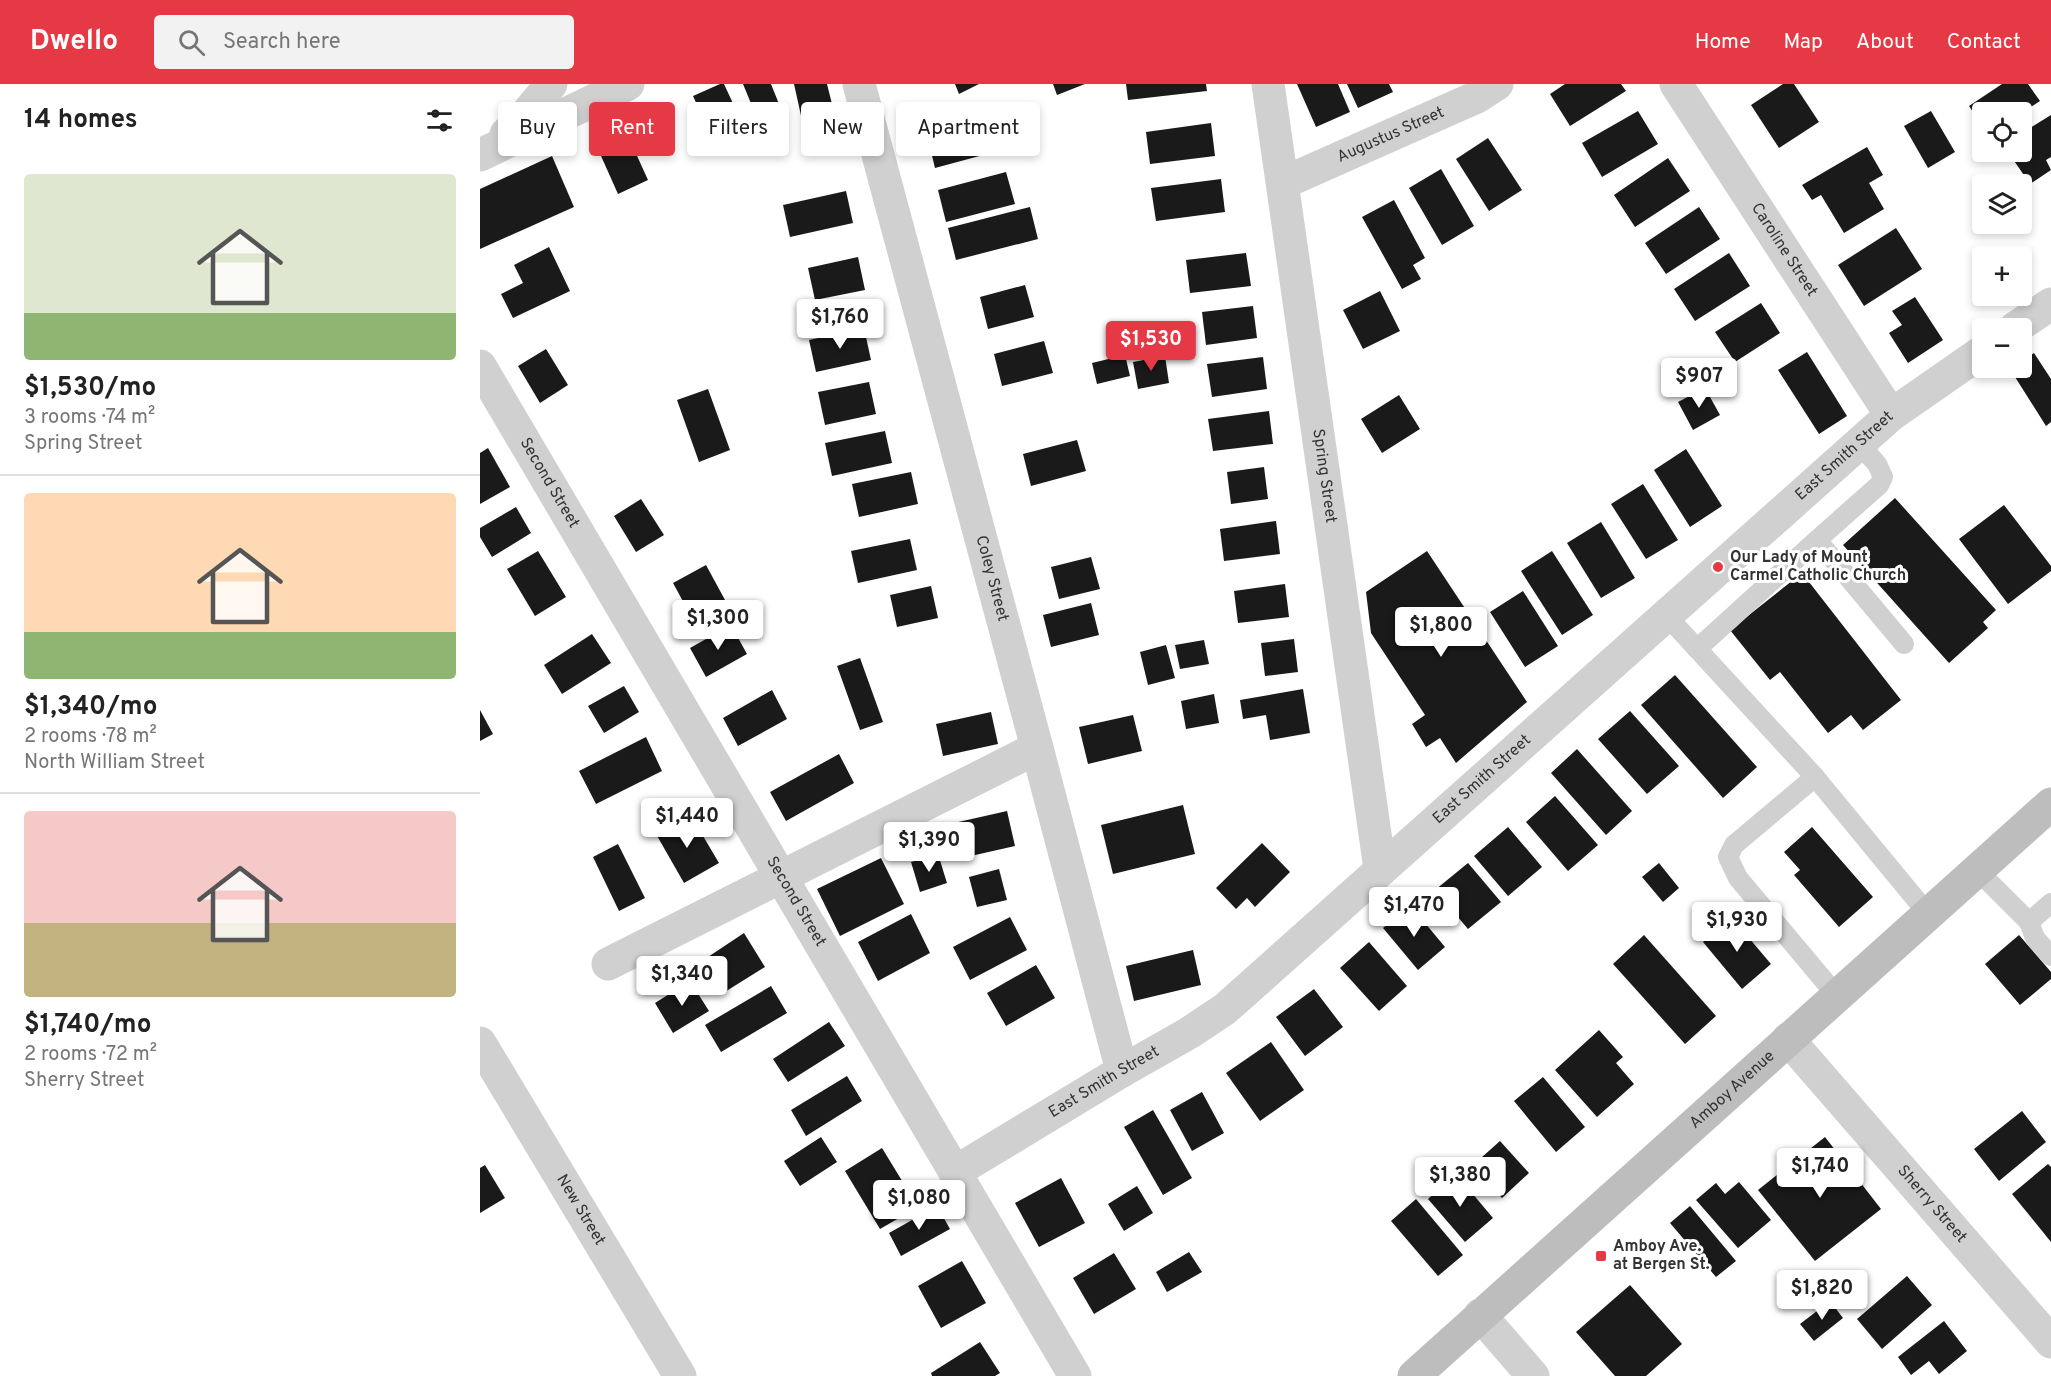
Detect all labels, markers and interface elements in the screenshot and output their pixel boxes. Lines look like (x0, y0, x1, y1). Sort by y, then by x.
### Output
search box (154, 15, 574, 69)
text: Dwello (30, 24, 118, 60)
icon: search (175, 26, 208, 59)
text: Search here (223, 29, 341, 56)
text: Home (1695, 29, 1751, 56)
text: Map (1784, 29, 1823, 56)
text: About (1856, 29, 1914, 56)
text: Contact (1947, 29, 2021, 56)
chip: Buy (498, 102, 577, 156)
chip: Rent (589, 102, 675, 156)
chip: Filters (687, 102, 789, 156)
chip: New (801, 102, 884, 156)
chip: Apartment (896, 102, 1040, 156)
map controls (1972, 102, 2032, 378)
button: locate (1972, 102, 2032, 162)
street label: Augustus Street (1334, 103, 1448, 168)
text: 14 homes (24, 104, 138, 137)
icon: filters (423, 104, 456, 137)
button: layers (1972, 174, 2032, 234)
street label: Caroline Street (1746, 199, 1822, 301)
icon: home (186, 213, 294, 321)
button: + (1972, 246, 2032, 306)
pin: $1,760 (791, 299, 889, 350)
text: $1,760 (811, 305, 869, 331)
button: − (1972, 318, 2032, 378)
pin: $1,530 (1102, 321, 1200, 372)
text: $1,530 (1120, 327, 1182, 353)
pin: $907 (1663, 358, 1735, 409)
text: $907 (1675, 364, 1723, 390)
text: $1,530/mo (24, 372, 156, 405)
text: 3 rooms · 74 m² (24, 405, 155, 431)
street label: East Smith Street (1792, 407, 1898, 505)
street label: Spring Street (1307, 428, 1341, 524)
text: Spring Street (24, 431, 143, 457)
street label: Second Street (515, 434, 583, 532)
icon: home (186, 532, 294, 640)
street label: Coley Street (970, 533, 1013, 624)
place label: Our Lady of Mount Carmel Catholic Church (1730, 548, 1906, 586)
marker: Our Lady of Mount Carmel Catholic Church (1711, 560, 1725, 574)
pin: $1,300 (669, 600, 767, 651)
text: $1,300 (686, 606, 750, 632)
pin: $1,800 (1392, 607, 1490, 658)
text: $1,800 (1409, 613, 1473, 639)
text: $1,340/mo (24, 691, 157, 724)
text: 2 rooms · 78 m² (24, 724, 157, 750)
street label: East Smith Street (1429, 731, 1535, 829)
text: North William Street (24, 750, 205, 776)
pin: $1,440 (638, 798, 736, 849)
text: $1,440 (655, 804, 719, 830)
pin: $1,390 (880, 822, 978, 873)
text: $1,390 (898, 828, 960, 854)
icon: home (186, 850, 294, 958)
street label: Second Street (761, 853, 830, 951)
pin: $1,470 (1365, 887, 1463, 938)
text: $1,470 (1383, 893, 1445, 919)
pin: $1,930 (1688, 902, 1786, 953)
text: $1,930 (1706, 908, 1768, 934)
pin: $1,340 (633, 956, 731, 1007)
text: $1,340 (650, 962, 714, 988)
text: $1,740/mo (24, 1009, 152, 1042)
text: 2 rooms · 72 m² (24, 1042, 157, 1068)
street label: East Smith Street (1045, 1042, 1163, 1123)
street label: Amboy Avenue (1686, 1047, 1779, 1133)
text: Sherry Street (24, 1068, 144, 1094)
pin: $1,740 (1771, 1148, 1869, 1199)
text: $1,740 (1791, 1154, 1849, 1180)
pin: $1,380 (1411, 1157, 1509, 1208)
street label: Sherry Street (1892, 1161, 1971, 1247)
text: $1,380 (1429, 1163, 1491, 1189)
street label: New Street (551, 1171, 609, 1249)
pin: $1,080 (870, 1180, 968, 1231)
text: $1,080 (887, 1186, 951, 1212)
place label: Amboy Ave. at Bergen St. (1613, 1237, 1709, 1275)
marker: Amboy Ave. at Bergen St. (1594, 1249, 1608, 1263)
pin: $1,820 (1773, 1270, 1871, 1321)
text: $1,820 (1791, 1276, 1853, 1302)

